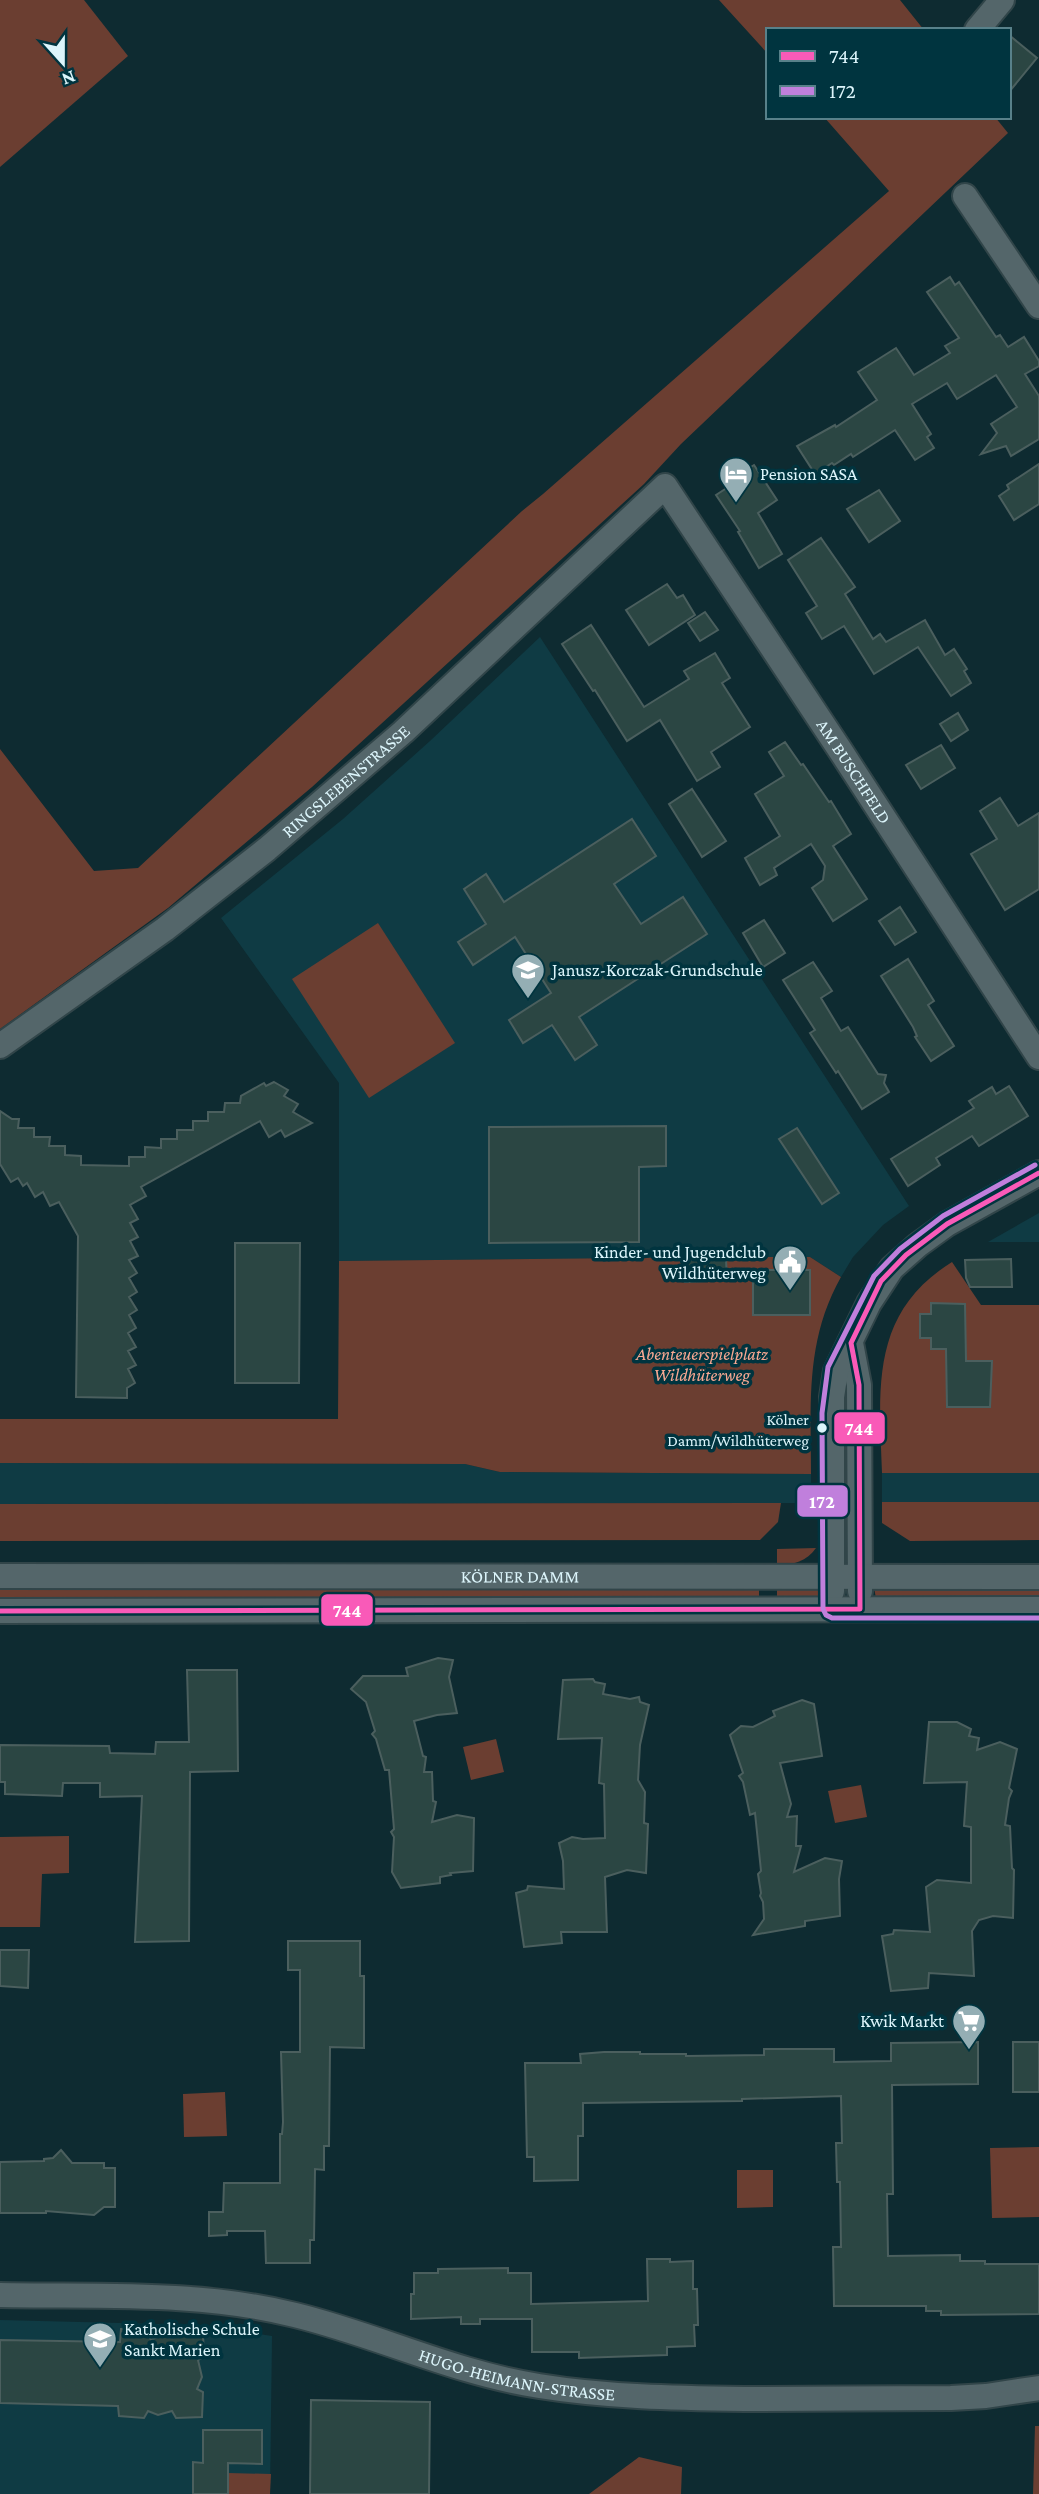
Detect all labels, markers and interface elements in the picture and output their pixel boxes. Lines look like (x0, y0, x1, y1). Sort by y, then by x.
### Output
north arrow (28, 28, 98, 98)
legend (766, 28, 1011, 119)
text: 744 (829, 44, 859, 68)
text: N (59, 66, 79, 91)
text: 172 (829, 79, 856, 103)
hotel icon: Pension SASA (717, 455, 755, 504)
place label: Pension SASA (760, 464, 858, 484)
street label: AM BUSCHFELD (812, 716, 895, 828)
street label: RINGSLEBENSTRASSE (278, 721, 414, 841)
school or university icon: Janusz-Korczak-Grundschule (509, 951, 547, 1000)
place label: Janusz-Korczak-Grundschule (550, 960, 763, 980)
place label: Kinder- und Jugendclub Wildhüterweg (594, 1242, 766, 1283)
public building icon: Kinder- und Jugendclub Wildhüterweg (771, 1243, 809, 1292)
park label: Abenteuerspielplatz Wildhüterweg (635, 1344, 768, 1385)
place label: Kölner Damm/Wildhüterweg (667, 1411, 809, 1450)
line badge: 744 (833, 1411, 886, 1445)
text: 744 (845, 1418, 873, 1439)
marker: Kölner Damm/Wildhüterweg (815, 1421, 829, 1435)
line badge: 172 (796, 1484, 849, 1518)
text: 172 (809, 1491, 835, 1512)
street label: KÖLNER DAMM (461, 1566, 579, 1587)
line badge: 744 (320, 1593, 374, 1627)
text: 744 (333, 1600, 361, 1621)
supermarket icon: Kwik Markt (950, 2002, 988, 2051)
place label: Kwik Markt (860, 2011, 945, 2031)
place label: Katholische Schule Sankt Marien (124, 2319, 260, 2360)
school or university icon: Katholische Schule Sankt Marien (81, 2320, 119, 2369)
street label: HUGO-HEIMANN-STRASSE (416, 2345, 616, 2405)

